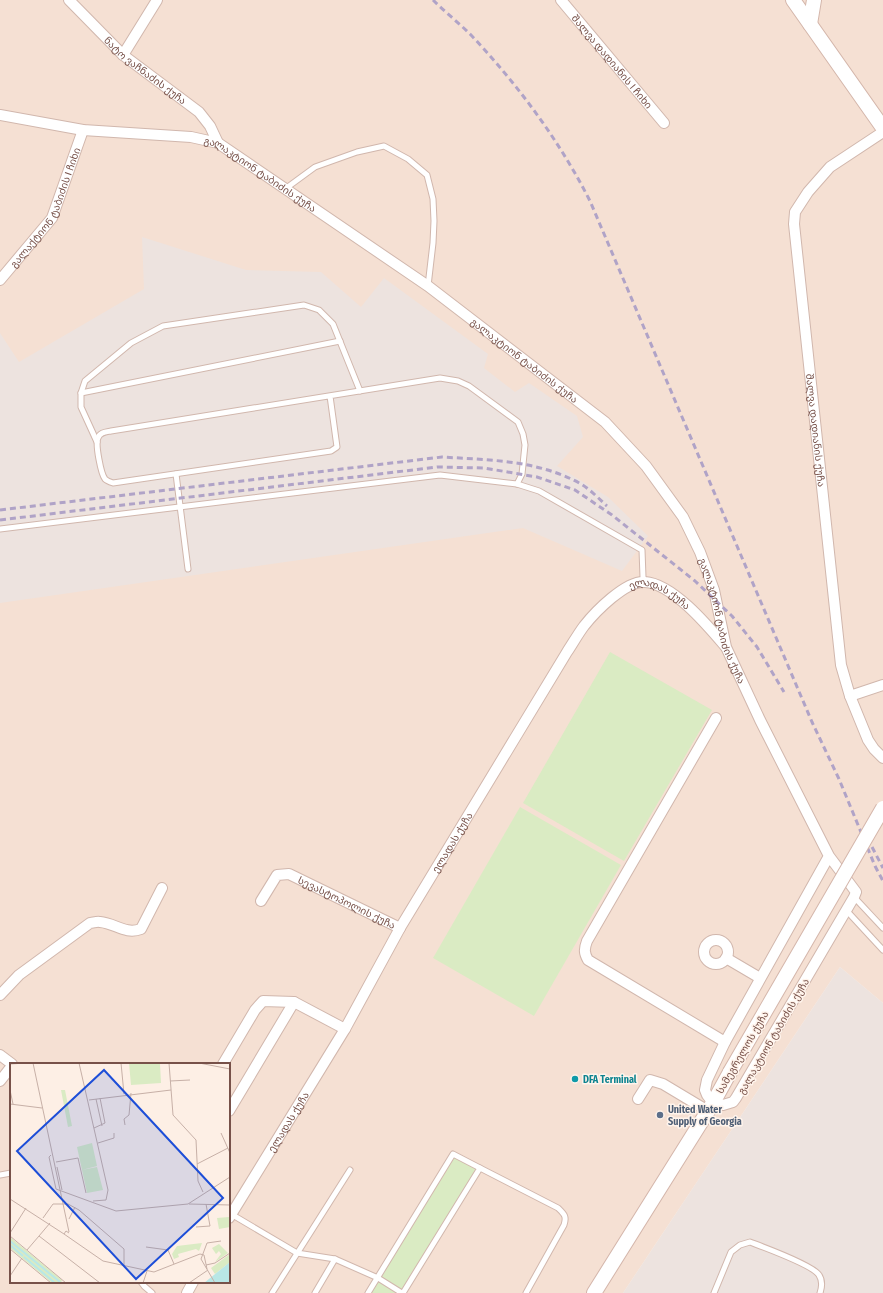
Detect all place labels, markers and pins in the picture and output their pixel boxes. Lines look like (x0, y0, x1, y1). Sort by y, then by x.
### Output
marker: DFA Terminal (570, 1074, 580, 1084)
place label: DFA Terminal (583, 1074, 637, 1086)
place label: United Water Supply of Georgia (668, 1104, 742, 1128)
marker: United Water Supply of Georgia (655, 1110, 665, 1120)

